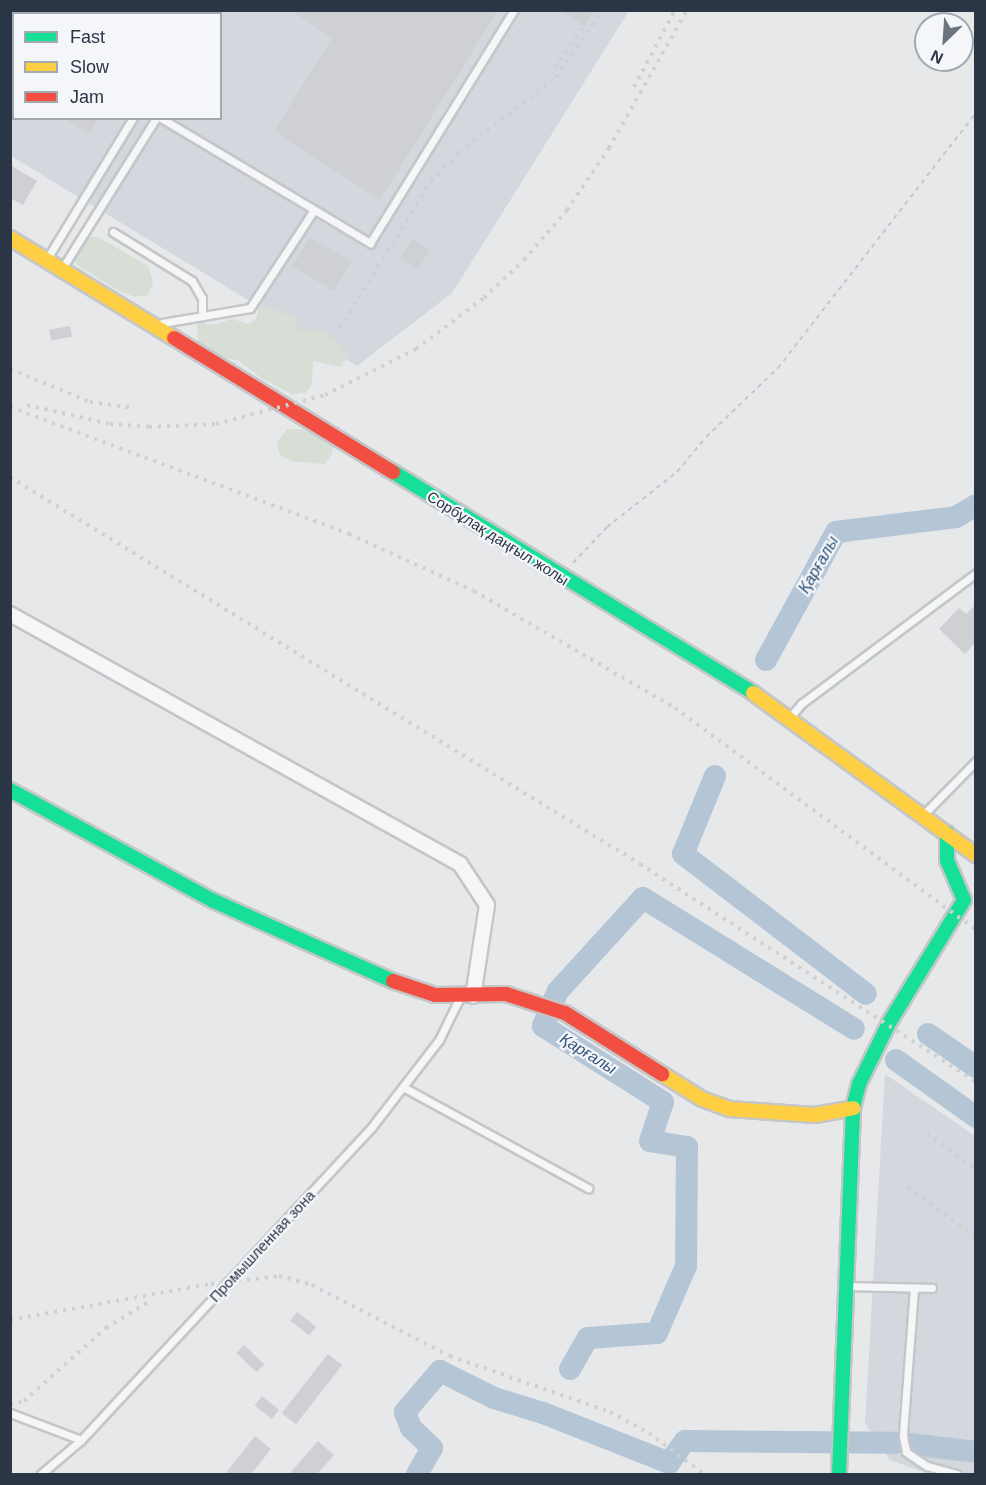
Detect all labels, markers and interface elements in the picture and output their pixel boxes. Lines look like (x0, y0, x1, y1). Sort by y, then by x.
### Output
legend (12, 12, 222, 120)
north arrow (914, 12, 974, 72)
text: Fast (70, 27, 105, 47)
text: N (928, 47, 946, 67)
text: Slow (70, 57, 109, 77)
text: Jam (70, 87, 104, 107)
street label: Сорбұлақ даңғыл жолы (424, 487, 572, 589)
water label: Қарғалы (795, 533, 843, 597)
water label: Қарғалы (556, 1029, 620, 1079)
street label: Промышленная зона (205, 1186, 319, 1306)

